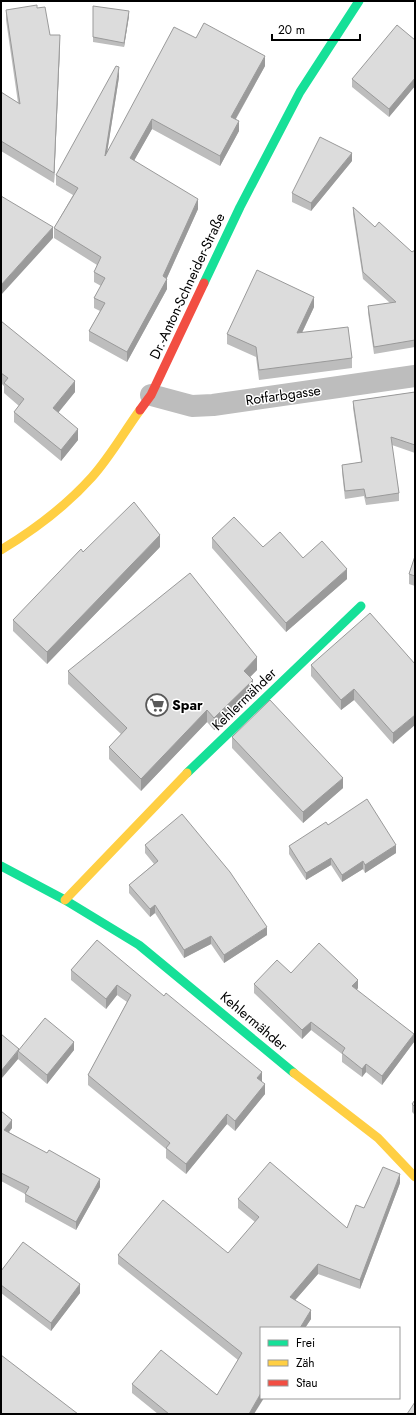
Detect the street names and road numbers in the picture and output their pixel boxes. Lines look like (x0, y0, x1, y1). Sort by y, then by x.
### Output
street label: Dr.-Anton-Schneider-Straße (144, 210, 230, 362)
street label: Rotfarbgasse (244, 380, 322, 410)
street label: Kehlermähder (207, 663, 281, 735)
street label: Kehlermähder (216, 987, 292, 1055)

